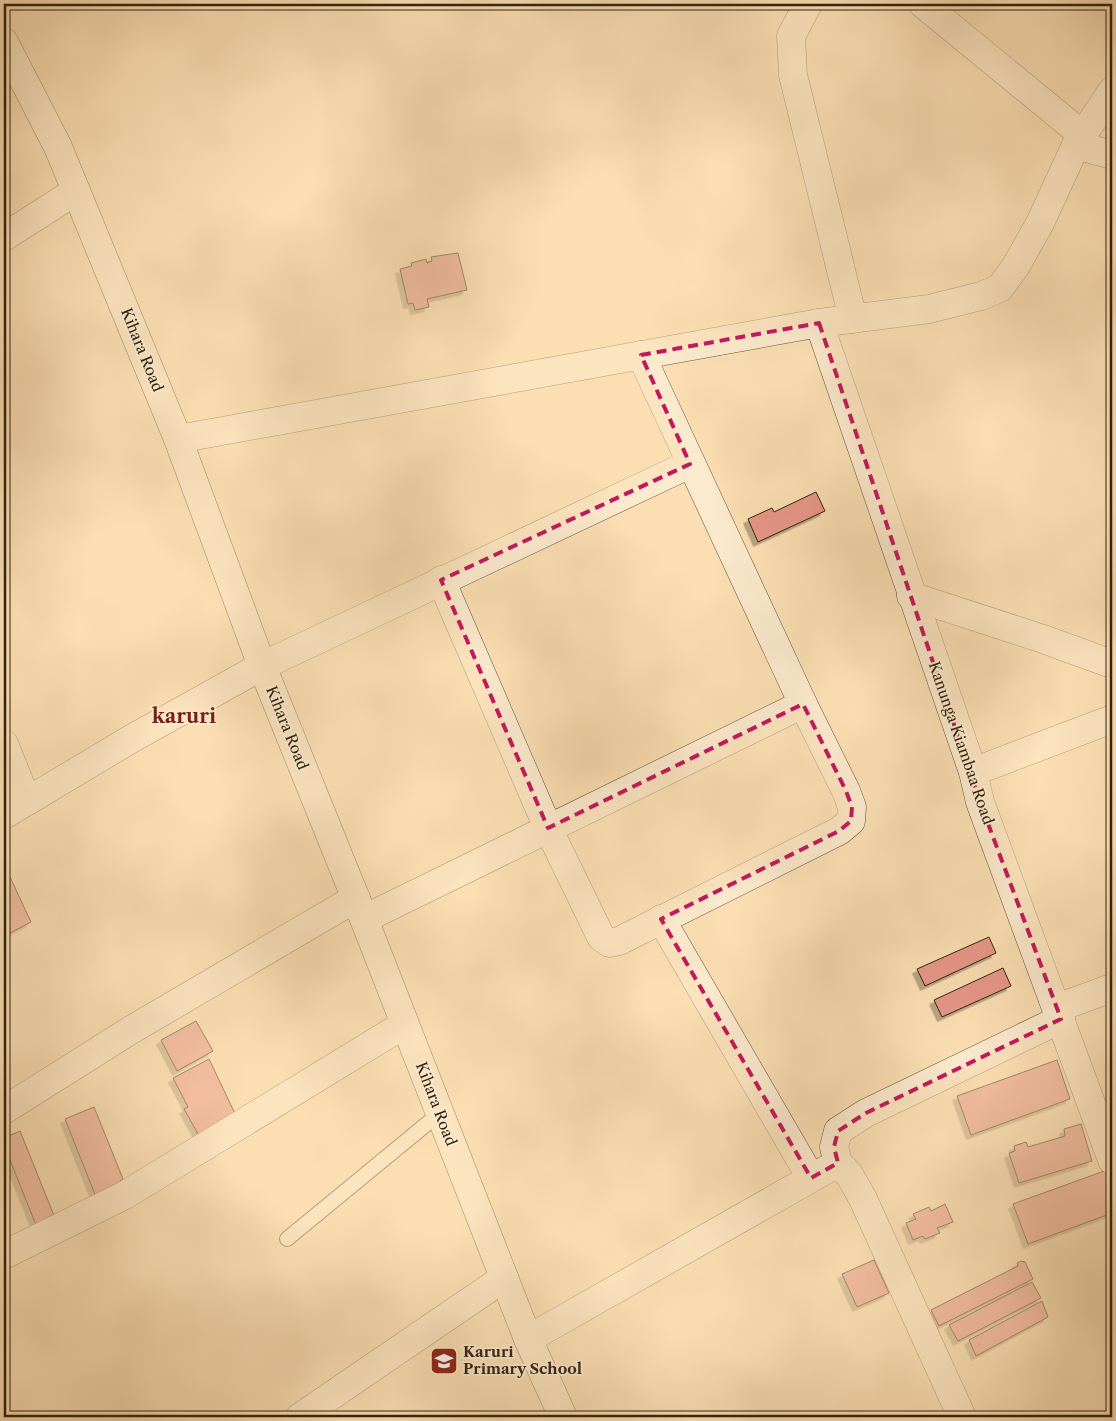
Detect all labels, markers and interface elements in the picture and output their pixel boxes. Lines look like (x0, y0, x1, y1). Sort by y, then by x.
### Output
street label: Kihara Road (117, 305, 168, 394)
street label: Kanunga Kiambaa Road (925, 659, 998, 827)
street label: Kihara Road (262, 683, 313, 772)
district label: karuri (152, 704, 216, 728)
street label: Kihara Road (412, 1059, 461, 1149)
place label: Karuri Primary School (463, 1342, 582, 1378)
school or university icon: Karuri Primary School (429, 1346, 459, 1376)

